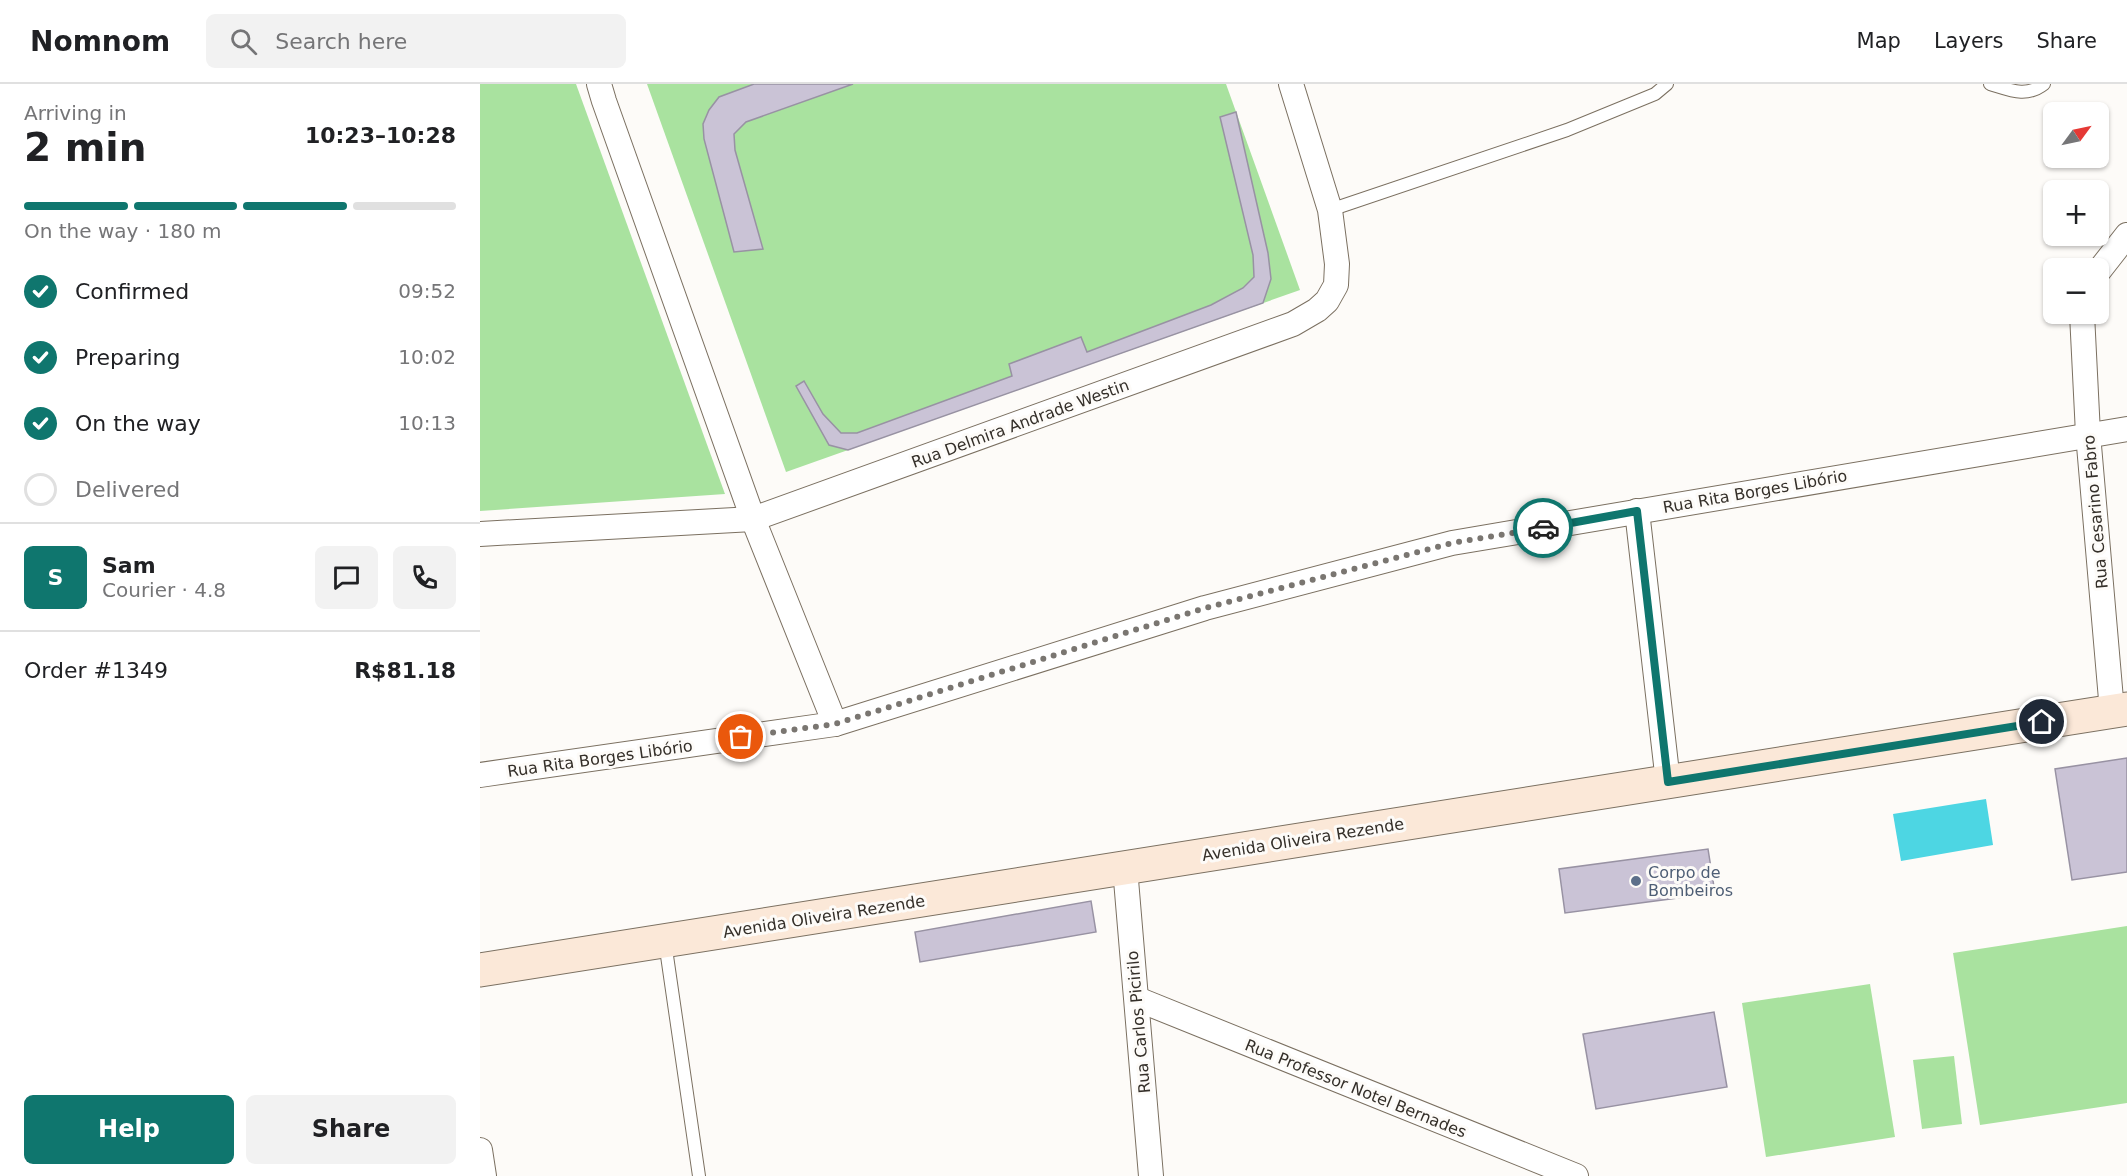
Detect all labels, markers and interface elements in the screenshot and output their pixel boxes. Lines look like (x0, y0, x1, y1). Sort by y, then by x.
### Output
search box (206, 14, 626, 68)
text: Nomnom (30, 25, 170, 58)
icon: search (227, 25, 260, 58)
text: Search here (275, 29, 407, 54)
text: Map (1857, 29, 1901, 53)
text: Layers (1934, 29, 2003, 53)
text: Share (2036, 29, 2097, 53)
text: Arriving in (24, 101, 127, 125)
north arrow (2043, 102, 2109, 168)
map controls (2043, 102, 2109, 324)
text: 10:23–10:28 (305, 123, 456, 148)
text: 2 min (24, 125, 146, 170)
button: + (2043, 180, 2109, 246)
text: On the way · 180 m (24, 219, 222, 243)
button: − (2043, 258, 2109, 324)
icon: check (24, 275, 57, 308)
text: Confirmed (75, 279, 189, 304)
text: 09:52 (398, 279, 456, 303)
icon: check (24, 341, 57, 374)
text: Preparing (75, 345, 181, 370)
text: 10:02 (398, 345, 456, 369)
street label: Rua Delmira Andrade Westin (909, 375, 1132, 472)
icon: check (24, 407, 57, 440)
text: On the way (75, 411, 201, 436)
text: 10:13 (398, 411, 456, 435)
street label: Rua Cesarino Fabro (2079, 434, 2112, 590)
street label: Rua Rita Borges Libório (1661, 466, 1849, 517)
text: Delivered (75, 477, 180, 502)
courier (1513, 498, 1573, 558)
icon: car (1527, 512, 1560, 545)
button: chat (315, 546, 378, 609)
button: phone (393, 546, 456, 609)
text: Sam (102, 553, 156, 578)
text: S (48, 565, 63, 590)
text: Courier · 4.8 (102, 578, 226, 602)
text: Order #1349 (24, 658, 168, 683)
text: R$81.18 (354, 658, 456, 683)
pin (2016, 696, 2067, 747)
icon: home (2025, 705, 2058, 738)
pin (715, 711, 766, 762)
icon: bag (724, 720, 757, 753)
street label: Rua Rita Borges Libório (506, 736, 694, 781)
street label: Avenida Oliveira Rezende (1201, 814, 1405, 865)
place label: Corpo de Bombeiros (1648, 863, 1733, 900)
marker: Corpo de Bombeiros (1629, 874, 1643, 888)
street label: Avenida Oliveira Rezende (722, 891, 926, 942)
street label: Rua Carlos Picirilo (1123, 950, 1154, 1094)
street label: Rua Professor Notel Bernades (1242, 1035, 1469, 1142)
button: Help (24, 1095, 234, 1164)
button: Share (246, 1095, 456, 1164)

